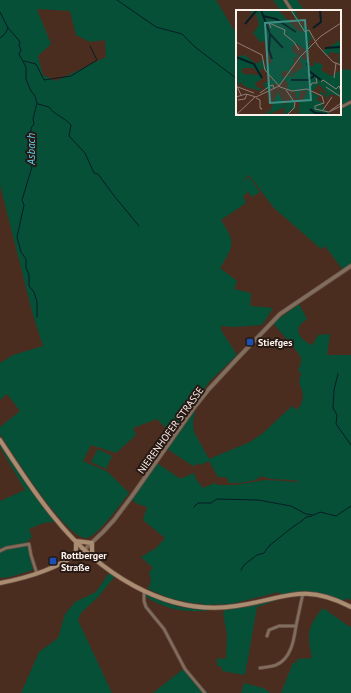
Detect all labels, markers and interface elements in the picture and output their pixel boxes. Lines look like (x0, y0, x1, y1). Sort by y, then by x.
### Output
inset map (236, 10, 341, 115)
water label: Asbach (24, 133, 38, 166)
place label: Stiefges (258, 336, 292, 349)
marker: Stiefges (245, 337, 255, 347)
street label: NIERENHOFER STRASSE (135, 384, 206, 476)
place label: Rottberger Straße (61, 549, 107, 574)
marker: Rottberger Straße (48, 556, 58, 566)

